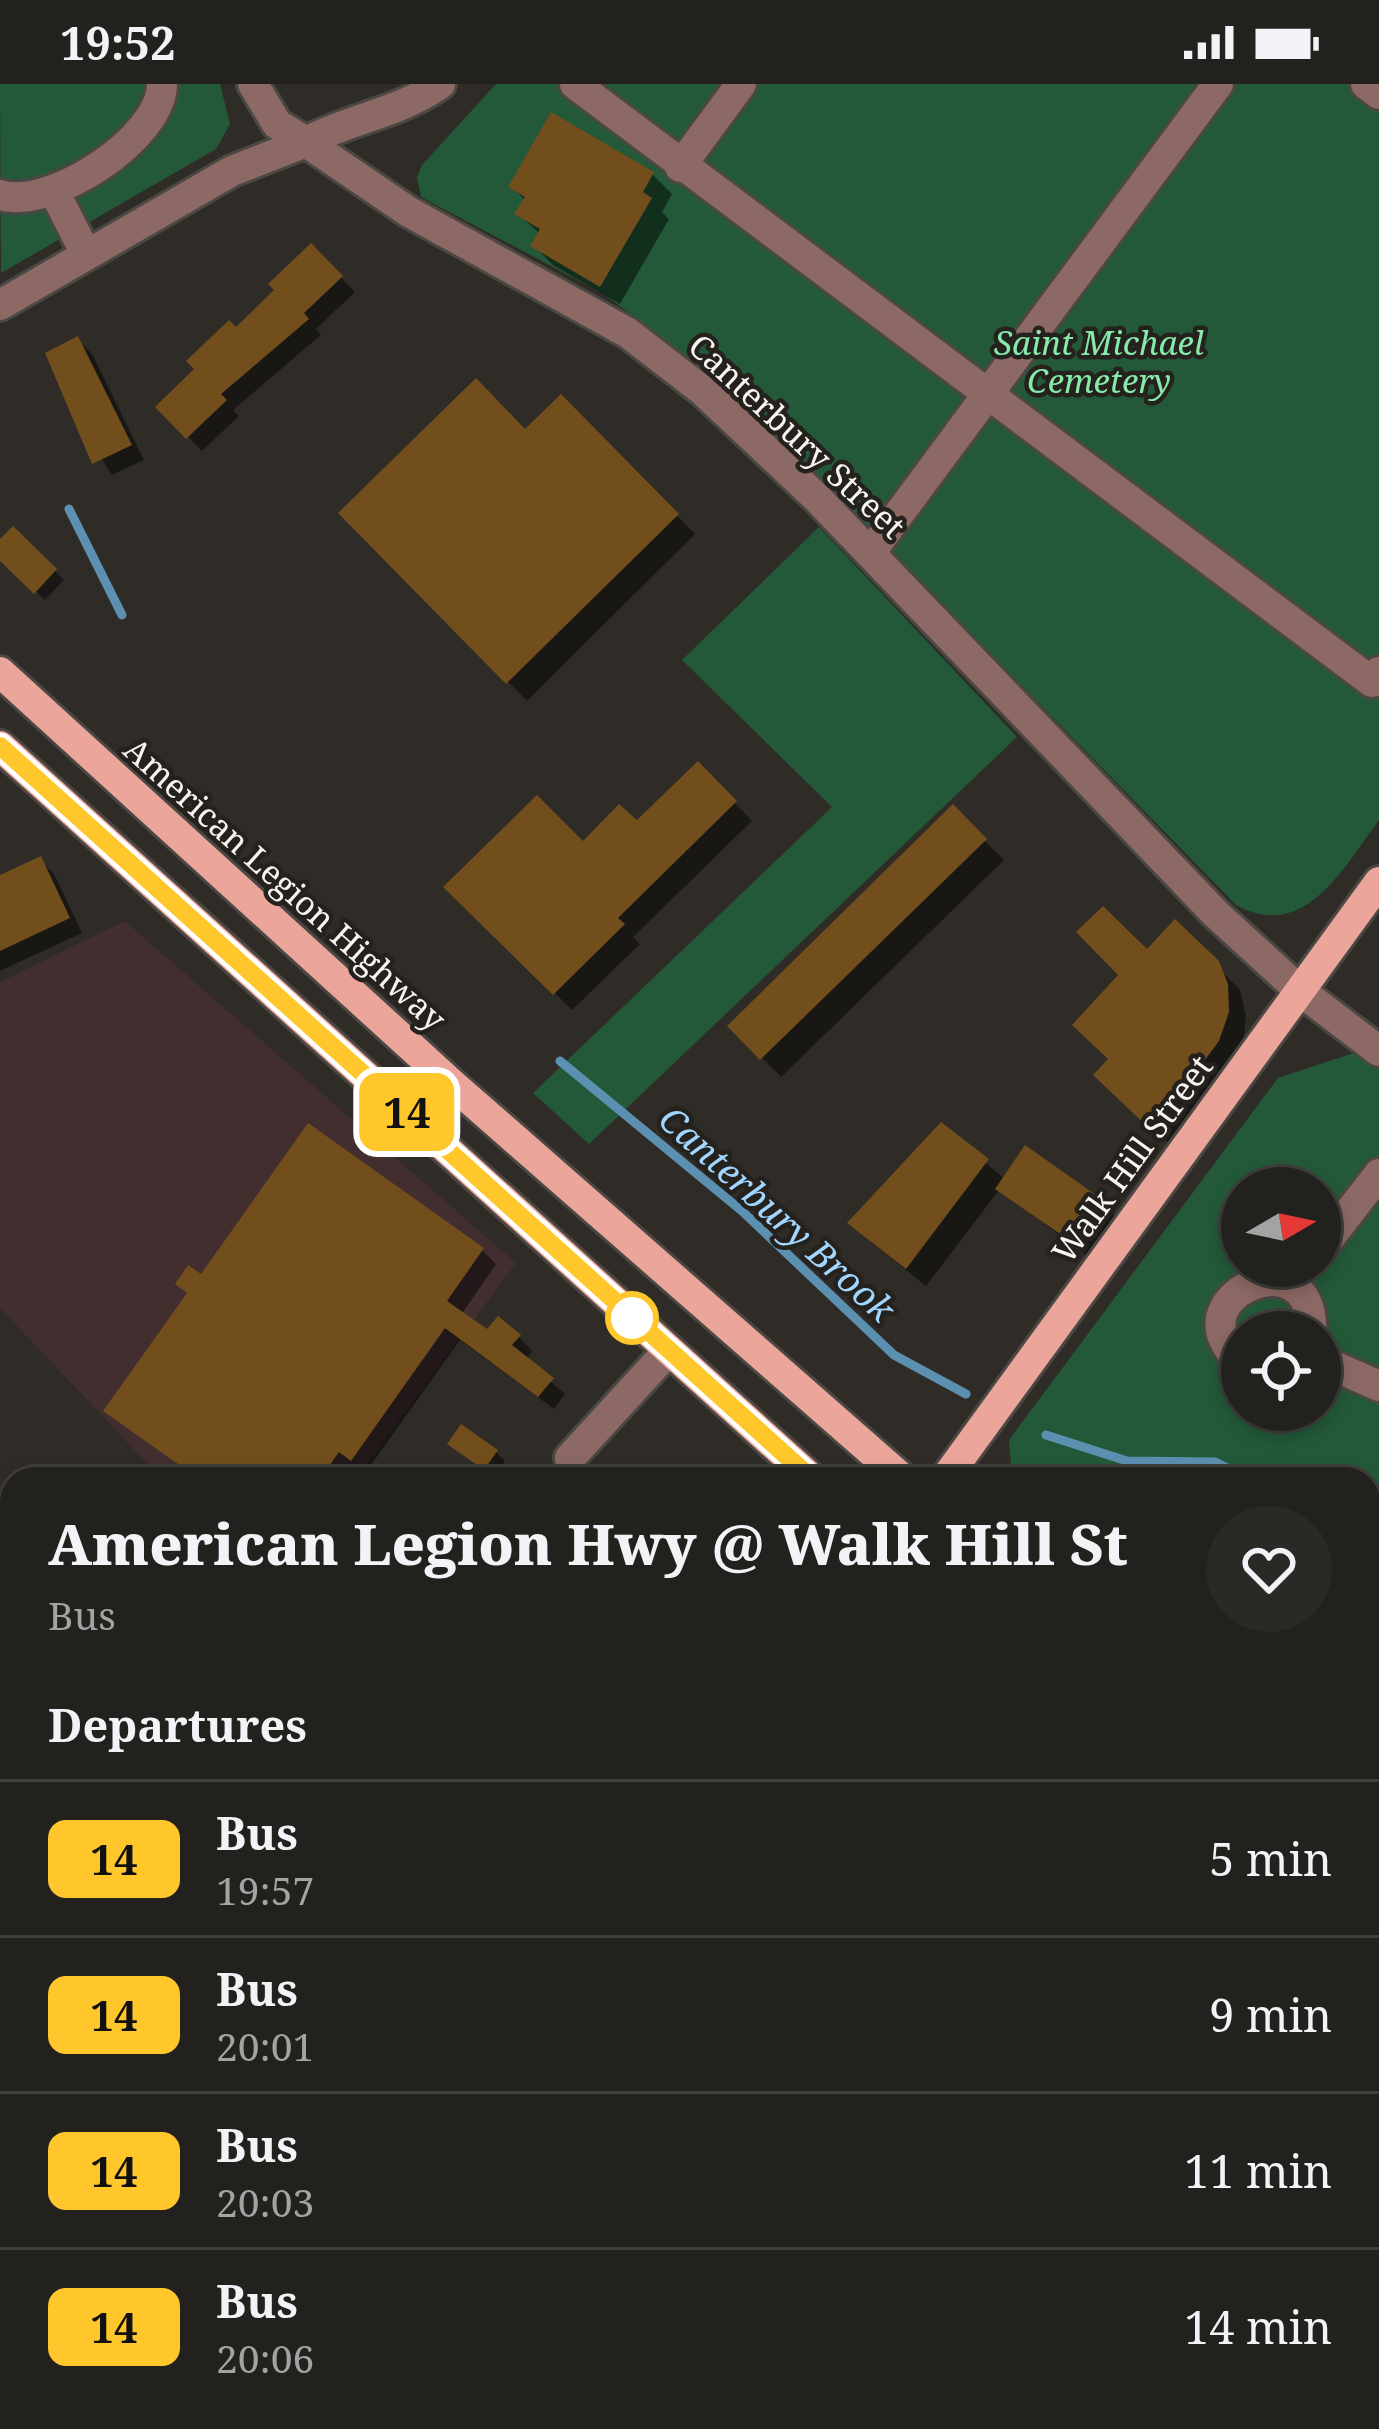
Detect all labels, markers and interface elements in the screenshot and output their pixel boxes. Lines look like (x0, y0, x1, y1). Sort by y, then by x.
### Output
text: 19:52 (60, 12, 175, 73)
park label: Saint Michael Cemetery (994, 320, 1204, 403)
street label: Canterbury Street (679, 323, 915, 548)
street label: American Legion Highway (115, 727, 456, 1041)
street label: Walk Hill Street (1041, 1046, 1222, 1272)
line badge: 14 (353, 1073, 461, 1151)
text: 14 (383, 1083, 431, 1140)
water label: Canterbury Brook (649, 1095, 907, 1334)
north arrow (1221, 1167, 1341, 1287)
map controls (1221, 1167, 1341, 1431)
unlabelled marker (607, 1293, 657, 1343)
button: locate (1221, 1311, 1341, 1431)
text: American Legion Hwy @ Walk Hill St (48, 1504, 1128, 1582)
button: heart (1206, 1506, 1332, 1632)
text: Bus (48, 1588, 116, 1641)
text: Departures (48, 1694, 307, 1755)
text: Bus (216, 1802, 298, 1863)
text: 5 min (1209, 1828, 1332, 1889)
text: 14 (90, 1830, 138, 1887)
text: 19:57 (216, 1863, 314, 1916)
text: Bus (216, 1958, 298, 2019)
text: 9 min (1209, 1984, 1332, 2045)
text: 14 (90, 1986, 138, 2043)
text: 20:01 (216, 2019, 314, 2072)
text: Bus (216, 2114, 298, 2175)
text: 11 min (1184, 2140, 1332, 2201)
text: 14 (90, 2142, 138, 2199)
text: 20:03 (216, 2175, 314, 2228)
text: Bus (216, 2270, 298, 2331)
text: 14 min (1184, 2296, 1332, 2357)
text: 14 (90, 2298, 138, 2355)
text: 20:06 (216, 2331, 314, 2384)

